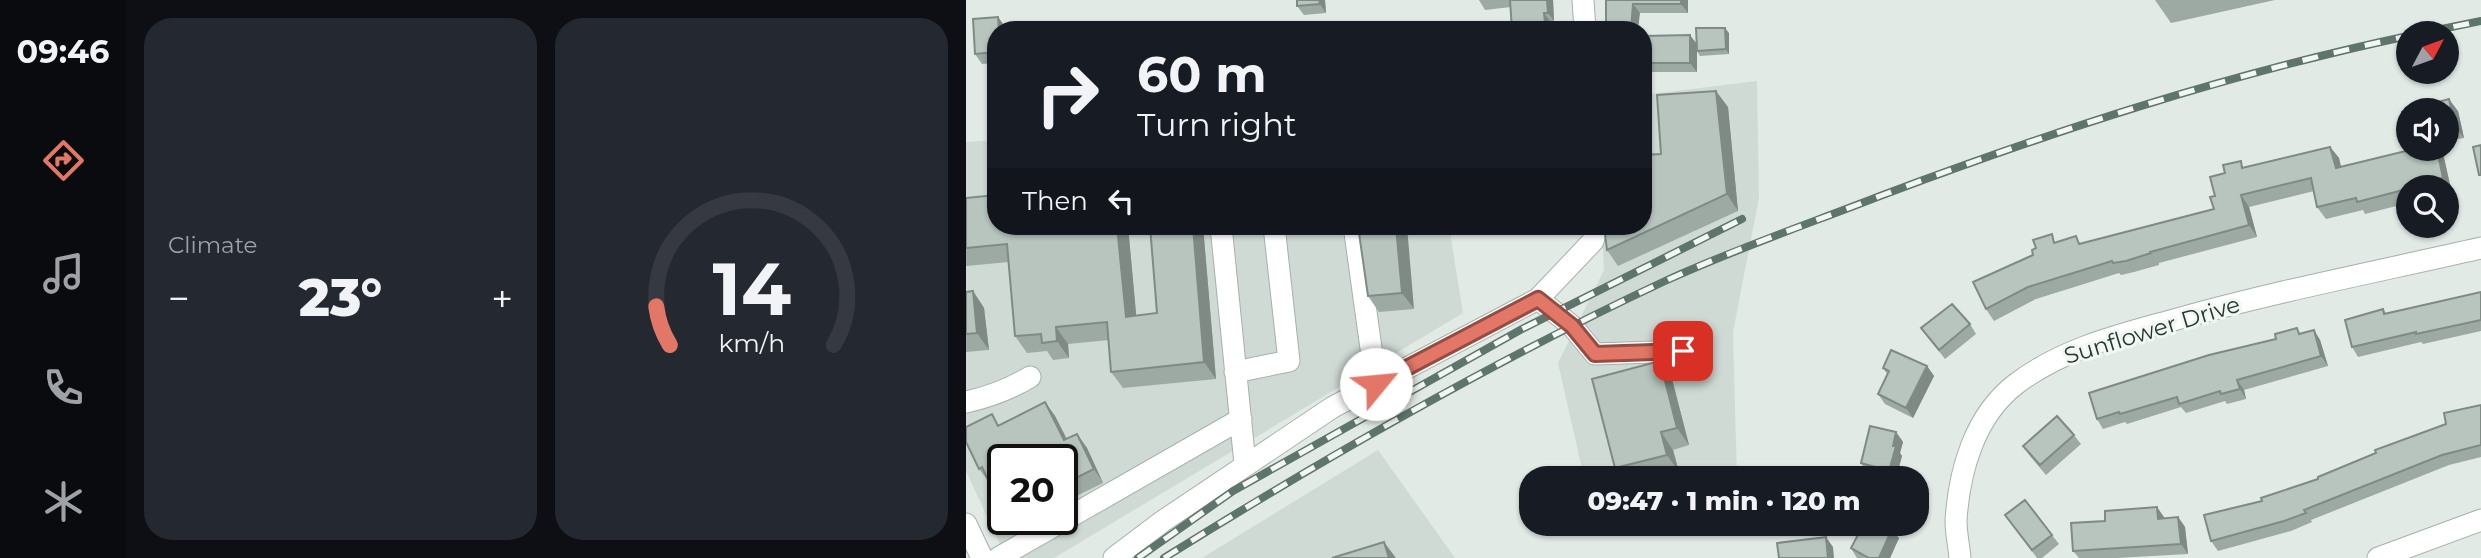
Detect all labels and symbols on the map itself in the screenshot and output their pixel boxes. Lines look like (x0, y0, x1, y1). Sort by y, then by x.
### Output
north arrow (2396, 21, 2459, 84)
street label: Sunflower Drive (2061, 290, 2243, 370)
pin (1653, 321, 1713, 381)
position arrow (1339, 347, 1413, 421)
speed limit sign: 20 (987, 444, 1078, 535)

